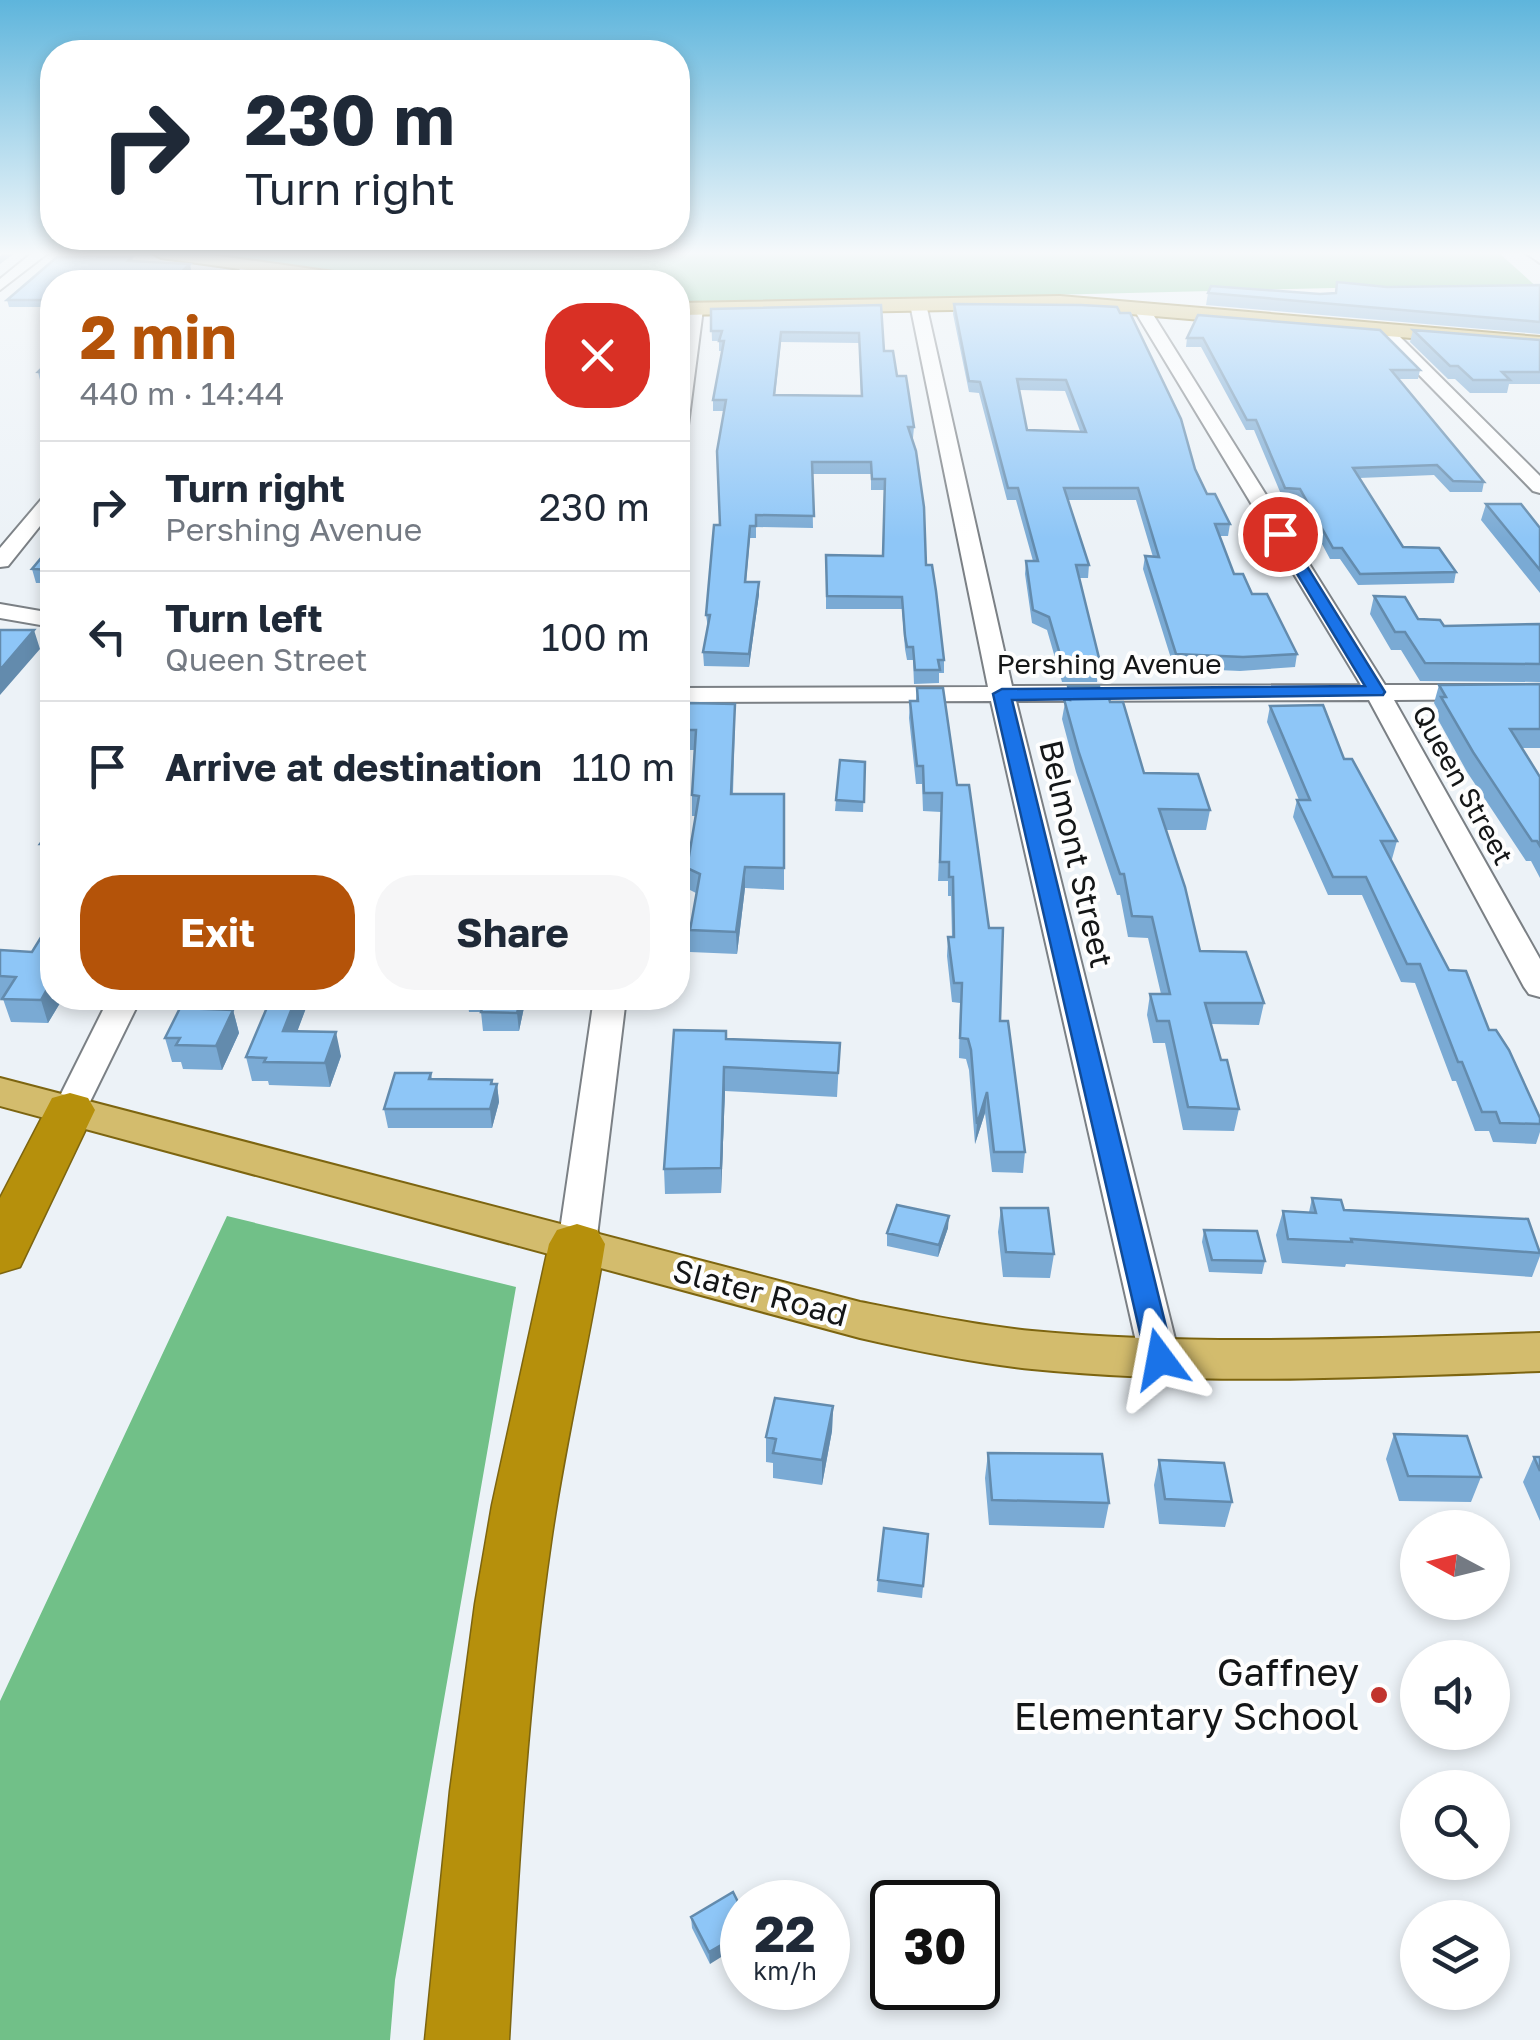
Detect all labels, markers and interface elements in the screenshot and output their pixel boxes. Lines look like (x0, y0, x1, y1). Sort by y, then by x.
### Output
text: 230 m (245, 76, 455, 160)
icon: right (80, 80, 210, 210)
text: Turn right (245, 161, 455, 215)
text: 2 min (80, 300, 237, 372)
button: close (545, 303, 650, 408)
text: 440 m · 14:44 (80, 374, 284, 412)
text: Turn right (165, 465, 345, 510)
icon: right (80, 479, 135, 534)
text: 230 m (539, 484, 650, 529)
pin (1238, 492, 1323, 577)
icon: arrive (1253, 507, 1308, 562)
text: Pershing Avenue (165, 510, 422, 548)
text: Turn left (165, 595, 323, 640)
icon: left (80, 609, 135, 664)
text: 100 m (541, 614, 650, 659)
text: Queen Street (165, 640, 368, 678)
street label: Pershing Avenue (996, 647, 1222, 680)
street label: Queen Street (1406, 699, 1521, 870)
street label: Belmont Street (1032, 736, 1122, 971)
icon: arrive (80, 739, 135, 794)
text: Arrive at destination (165, 744, 542, 789)
text: 110 m (572, 744, 675, 789)
button: Exit (80, 875, 355, 990)
button: Share (375, 875, 650, 990)
street label: Slater Road (669, 1251, 851, 1334)
position arrow (1108, 1307, 1212, 1411)
north arrow (1400, 1510, 1510, 1620)
map controls (1400, 1510, 1510, 2010)
button: sound (1400, 1640, 1510, 1750)
place label: Gaffney Elementary School (1014, 1649, 1359, 1738)
marker: Gaffney Elementary School (1368, 1684, 1390, 1706)
button: search (1400, 1770, 1510, 1880)
speed limit sign: 30 (870, 1880, 1000, 2010)
button: layers (1400, 1900, 1510, 2010)
text: 22 (754, 1903, 815, 1963)
text: km/h (753, 1955, 817, 1986)

